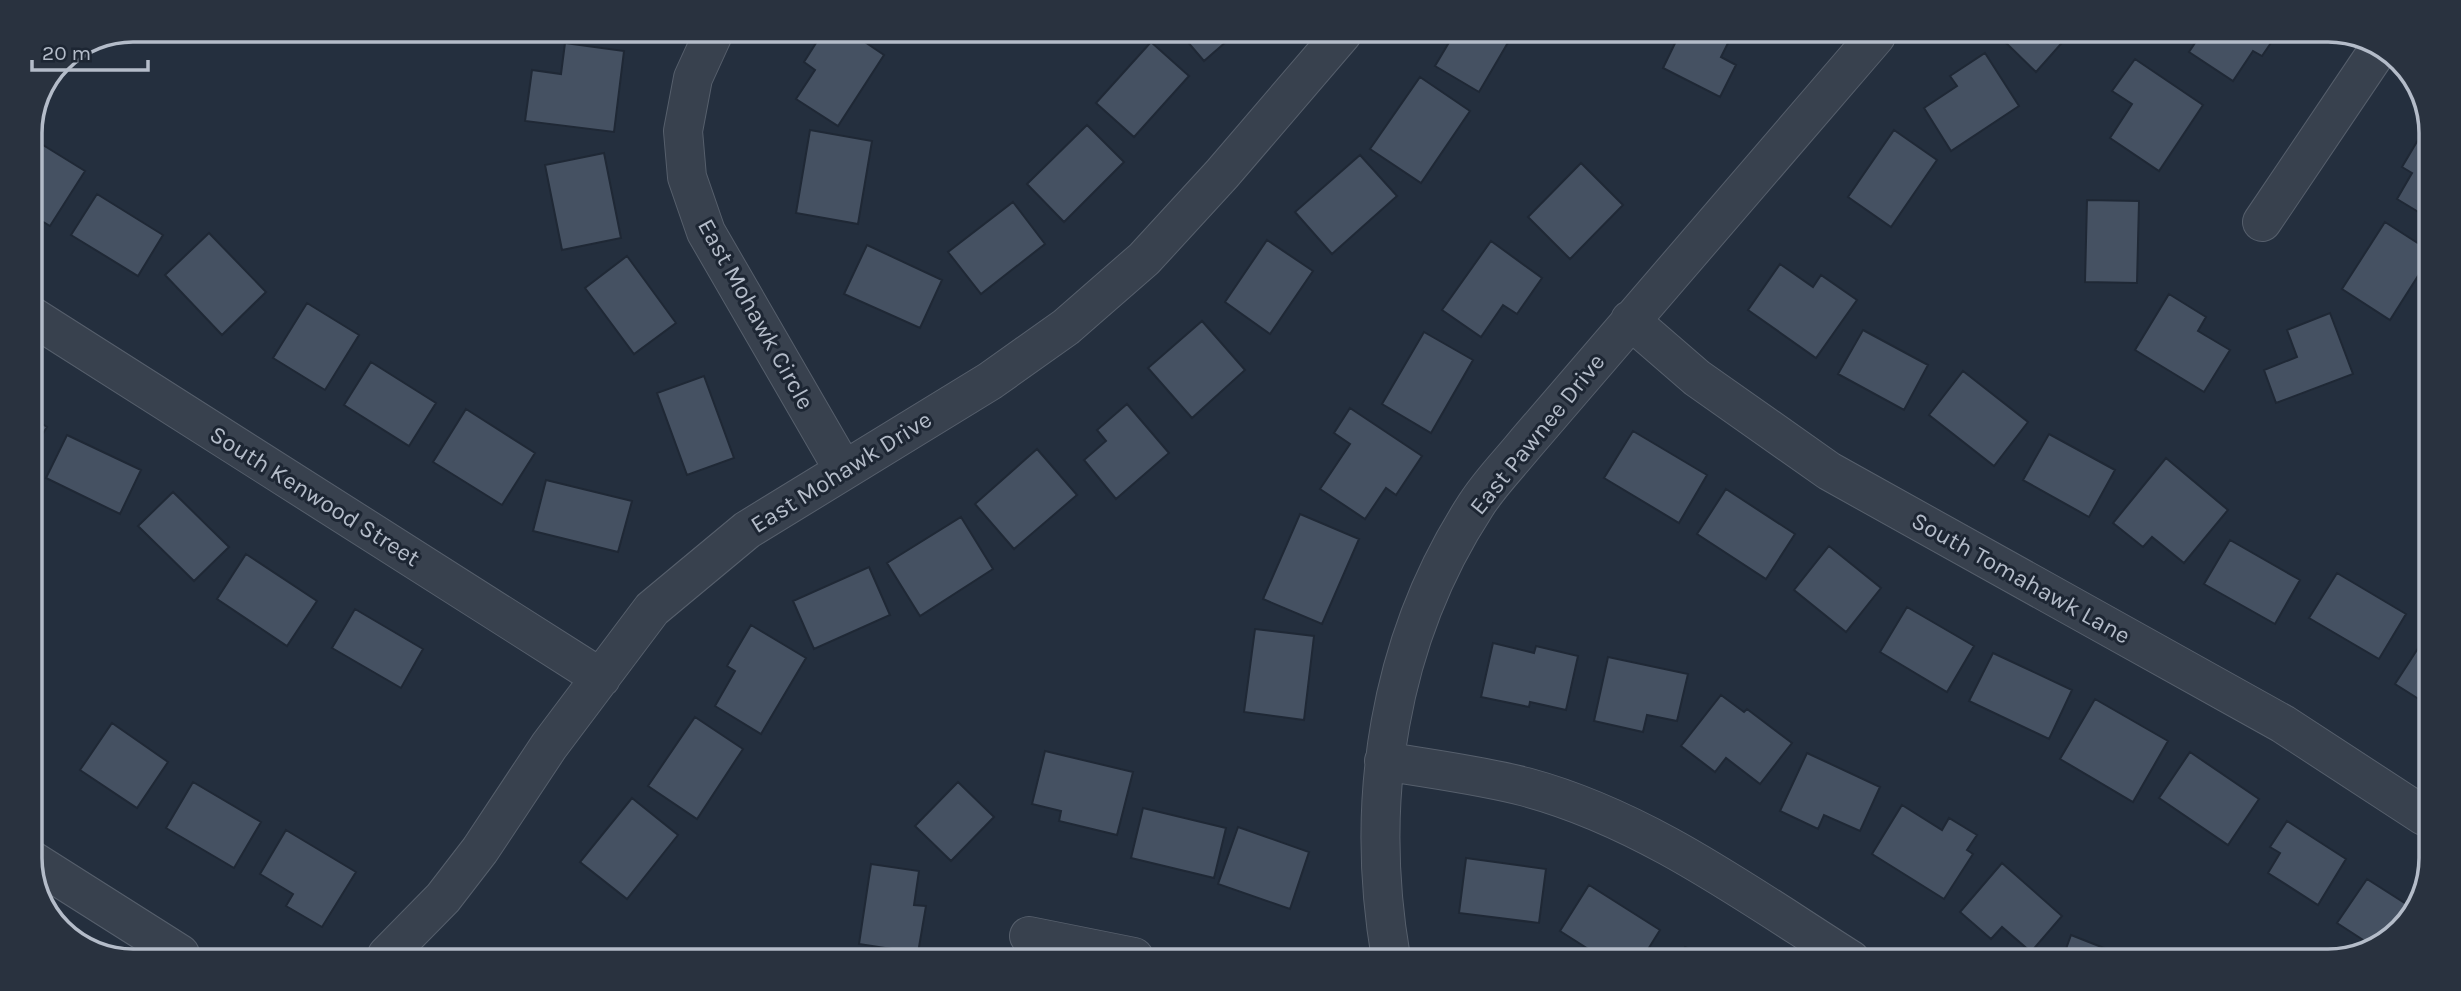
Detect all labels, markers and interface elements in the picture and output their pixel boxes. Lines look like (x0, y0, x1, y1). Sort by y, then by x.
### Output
scale bar (32, 28, 147, 72)
text: 20 m (42, 41, 91, 65)
street label: East Mohawk Circle (692, 214, 820, 414)
street label: East Pawnee Drive (1464, 348, 1610, 520)
street label: East Mohawk Drive (745, 405, 937, 539)
street label: South Kenwood Street (205, 420, 425, 572)
street label: South Tomahawk Lane (1907, 506, 2135, 650)

